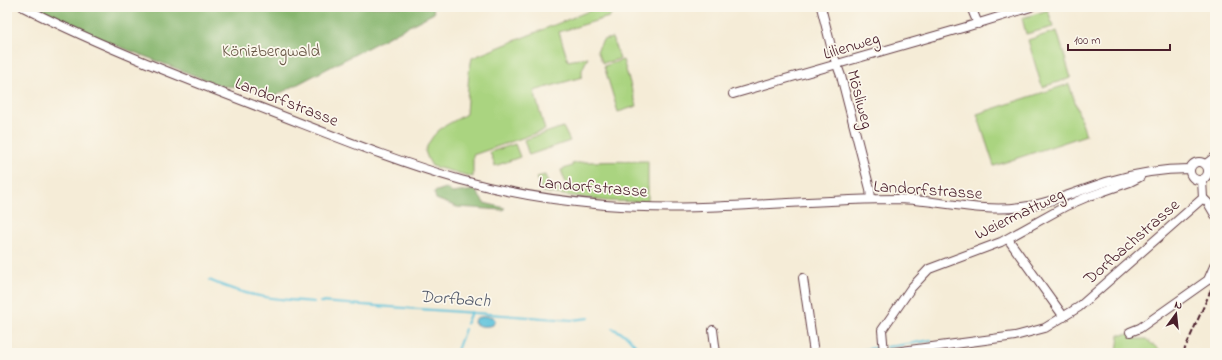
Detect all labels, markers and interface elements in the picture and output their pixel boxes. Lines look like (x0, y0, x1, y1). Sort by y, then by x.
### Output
street label: Lilienweg (820, 26, 883, 69)
scale bar (1068, 26, 1170, 52)
text: 100 m (1074, 32, 1101, 50)
park label: Könizbergwald (222, 39, 320, 66)
street label: Mösliweg (838, 67, 879, 132)
street label: Landorfstrasse (231, 71, 342, 134)
street label: Landorfstrasse (537, 170, 649, 205)
street label: Landorfstrasse (873, 174, 984, 207)
street label: Weiermattweg (971, 182, 1070, 249)
street label: Dorfbachstrasse (1078, 193, 1186, 292)
water label: Dorfbach (419, 285, 491, 315)
north arrow (1156, 294, 1196, 334)
text: N (1173, 297, 1184, 314)

